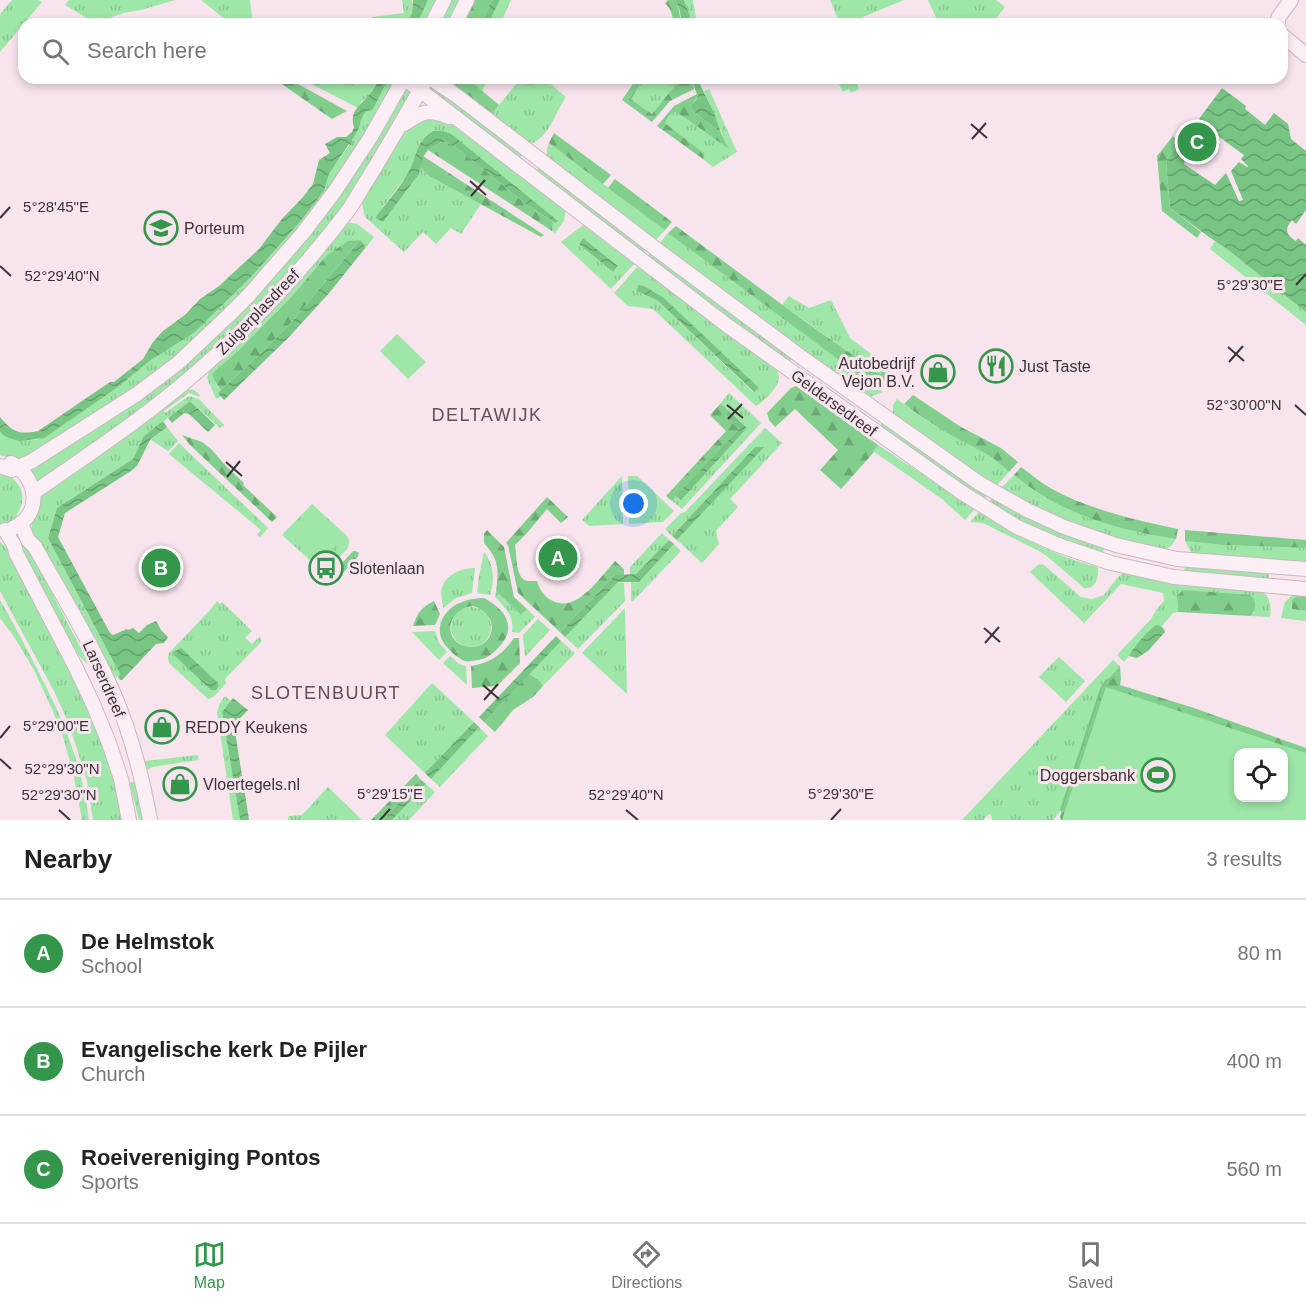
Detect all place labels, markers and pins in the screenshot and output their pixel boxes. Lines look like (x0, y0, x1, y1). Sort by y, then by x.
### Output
pin: C (1178, 120, 1216, 164)
school or university icon: Porteum (143, 210, 179, 246)
place label: Porteum (184, 220, 244, 237)
restaurant icon: Just Taste (978, 348, 1014, 384)
shop icon: Autobedrijf Vejon B.V. (920, 354, 956, 390)
place label: Autobedrijf Vejon B.V. (839, 355, 916, 390)
place label: Just Taste (1019, 358, 1091, 375)
pin: A (538, 536, 578, 580)
pin: B (142, 546, 180, 590)
bus stop icon: Slotenlaan (308, 550, 344, 586)
place label: Slotenlaan (349, 560, 425, 577)
shop icon: REDDY Keukens (144, 709, 180, 745)
place label: REDDY Keukens (185, 719, 307, 736)
sports icon: Doggersbank (1140, 757, 1176, 793)
shop icon: Vloertegels.nl (162, 766, 198, 802)
place label: Doggersbank (1040, 767, 1136, 784)
place label: Vloertegels.nl (203, 776, 300, 793)

